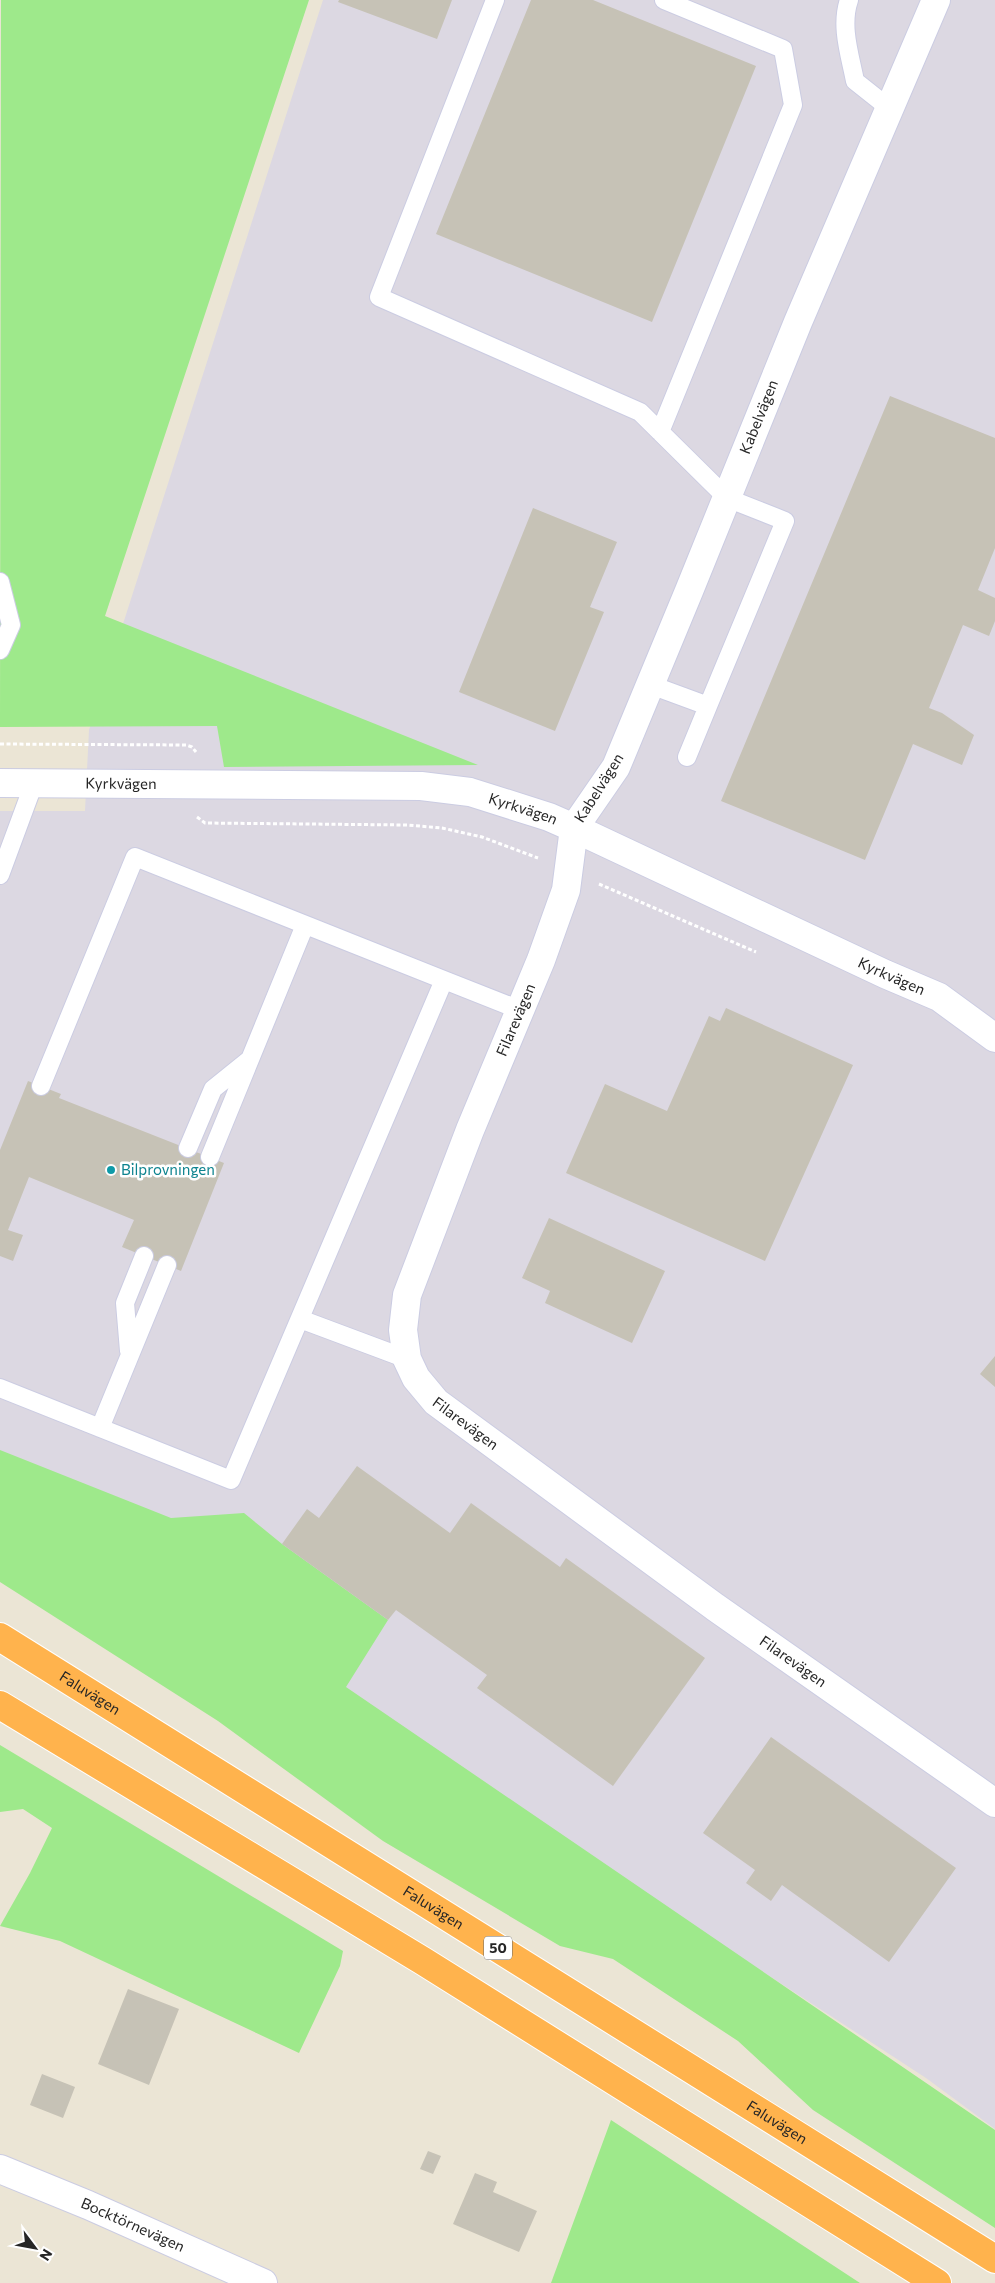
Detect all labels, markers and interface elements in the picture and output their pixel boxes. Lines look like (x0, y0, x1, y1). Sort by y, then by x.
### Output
street label: Kabelvägen (735, 377, 781, 456)
street label: Kabelvägen (570, 749, 627, 825)
street label: Kyrkvägen (85, 774, 157, 792)
street label: Kyrkvägen (487, 788, 561, 828)
street label: Kyrkvägen (856, 953, 928, 998)
street label: Filarevägen (492, 980, 538, 1059)
place label: Bilprovningen (121, 1160, 215, 1178)
marker: Bilprovningen (105, 1164, 117, 1176)
street label: Filarevägen (429, 1393, 502, 1453)
street label: Filarevägen (757, 1631, 830, 1690)
street label: Faluvägen (57, 1667, 124, 1718)
street label: Faluvägen (400, 1881, 468, 1933)
road number: 50 (484, 1936, 512, 1960)
street label: Faluvägen (744, 2096, 811, 2147)
street label: Bocktörnevägen (79, 2193, 188, 2255)
north arrow (10, 2223, 60, 2273)
text: N (36, 2246, 56, 2264)

